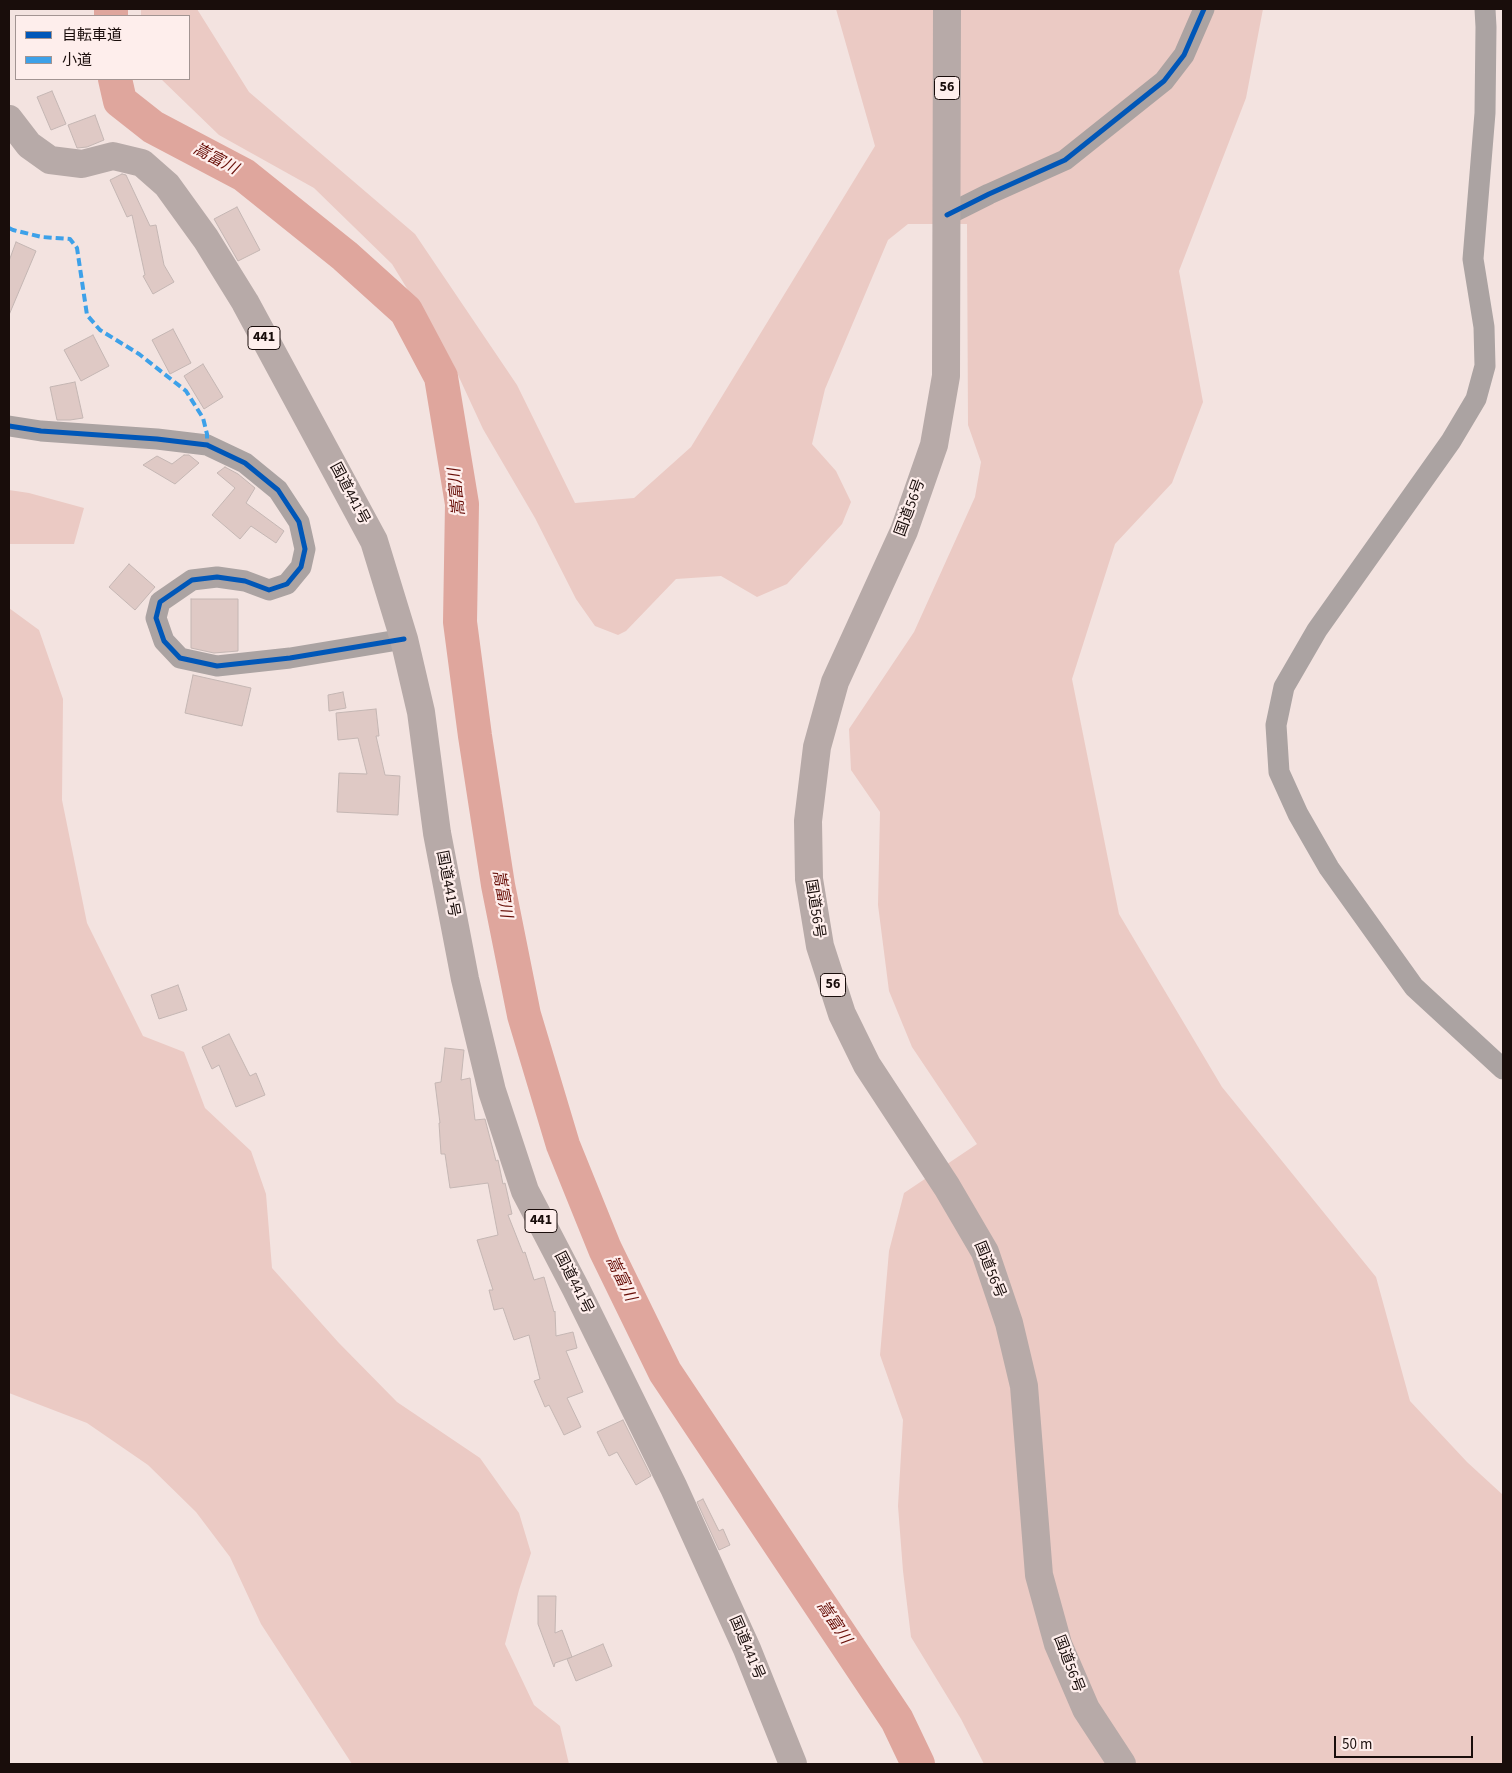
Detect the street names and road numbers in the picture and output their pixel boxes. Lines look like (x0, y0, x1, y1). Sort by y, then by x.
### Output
road number: 56 (934, 76, 960, 100)
road number: 441 (248, 326, 280, 349)
street label: 国道441号 (325, 460, 373, 528)
street label: 国道56号 (892, 477, 930, 539)
street label: 国道441号 (432, 849, 462, 919)
street label: 国道56号 (800, 878, 828, 940)
road number: 56 (820, 974, 846, 996)
road number: 441 (525, 1210, 557, 1232)
street label: 国道56号 (969, 1239, 1009, 1301)
street label: 国道441号 (550, 1249, 596, 1317)
street label: 国道441号 (725, 1613, 767, 1683)
street label: 国道56号 (1049, 1633, 1087, 1695)

